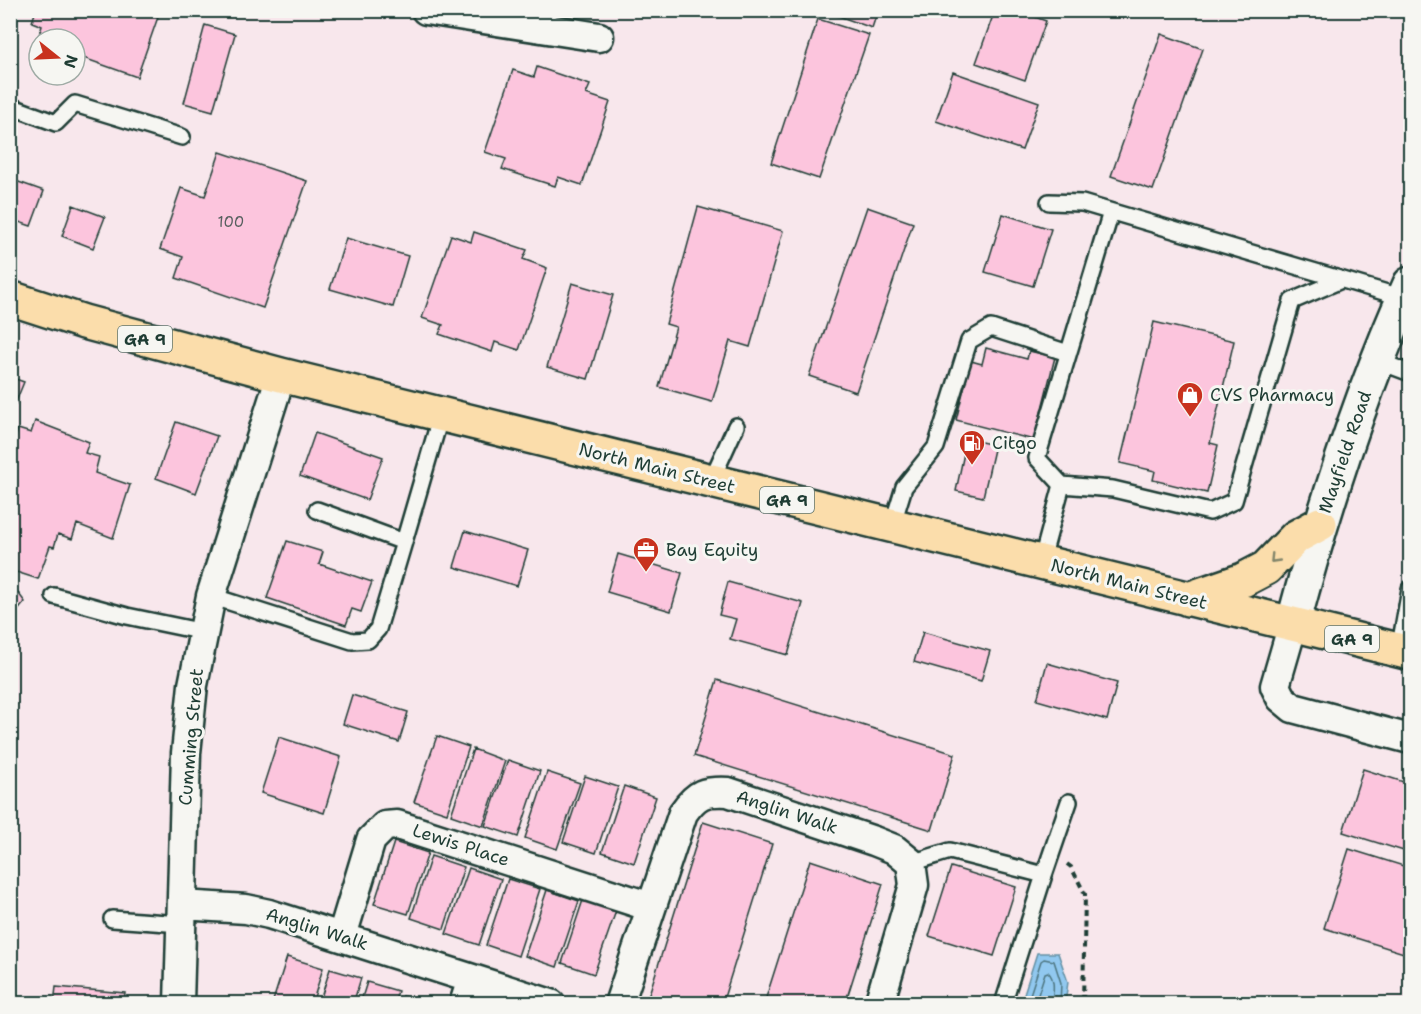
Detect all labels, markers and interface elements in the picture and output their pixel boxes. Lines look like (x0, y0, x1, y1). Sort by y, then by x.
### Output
north arrow (27, 27, 87, 87)
text: N (59, 52, 83, 71)
house number: 100 (218, 212, 244, 232)
road number: GA 9 (118, 326, 172, 352)
shop icon: CVS Pharmacy (1175, 380, 1205, 418)
place label: CVS Pharmacy (1210, 383, 1334, 407)
street label: Mayfield Road (1313, 388, 1377, 516)
fuel station icon: Citgo (957, 428, 987, 466)
place label: Citgo (992, 431, 1037, 455)
street label: North Main Street (576, 437, 738, 499)
road number: GA 9 (760, 487, 814, 513)
office icon: Bay Equity (631, 535, 661, 573)
place label: Bay Equity (666, 538, 758, 562)
one-way arrow (1271, 552, 1282, 563)
street label: North Main Street (1048, 553, 1210, 615)
road number: GA 9 (1325, 626, 1379, 652)
street label: Cumming Street (173, 667, 209, 807)
street label: Anglin Walk (733, 784, 841, 840)
street label: Lewis Place (409, 818, 513, 872)
street label: Anglin Walk (263, 902, 371, 956)

